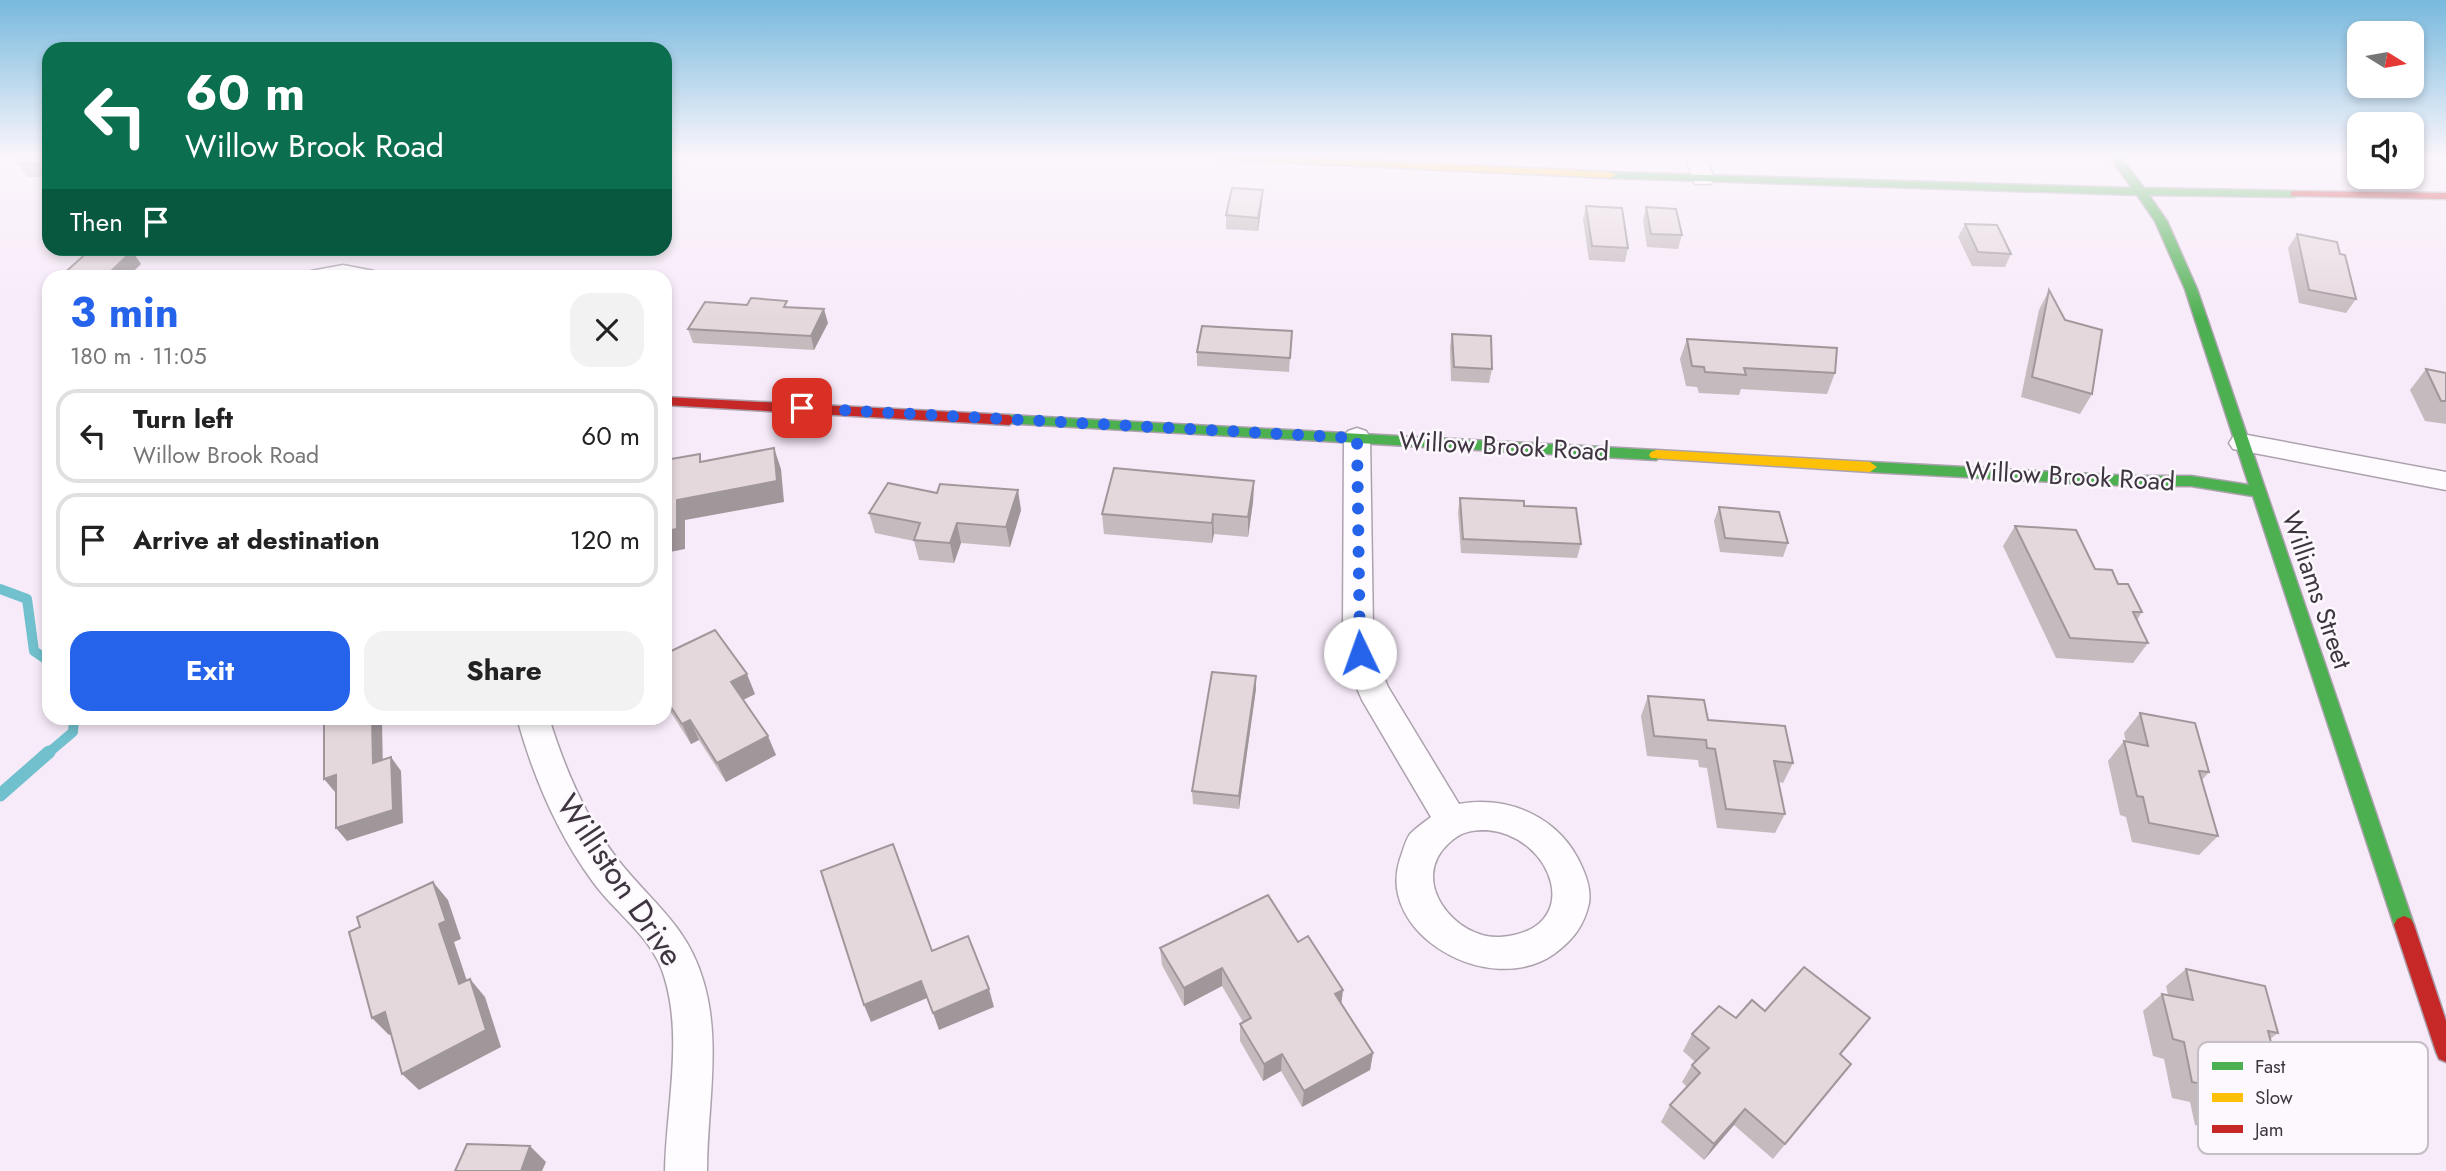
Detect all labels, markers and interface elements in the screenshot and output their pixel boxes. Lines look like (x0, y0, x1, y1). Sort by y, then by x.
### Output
north arrow (2347, 21, 2424, 98)
map controls (2347, 21, 2424, 189)
text: 60 m (185, 58, 305, 128)
icon: left (70, 70, 161, 161)
button: sound (2347, 112, 2424, 189)
text: Willow Brook Road (185, 123, 444, 169)
text: Then (70, 203, 123, 241)
icon: arrive (137, 203, 175, 241)
text: 3 min (70, 282, 179, 343)
button: close (570, 293, 644, 367)
text: 180 m · 11:05 (70, 339, 207, 373)
pin (772, 378, 832, 438)
icon: arrive (783, 389, 821, 427)
text: Turn left (133, 400, 233, 438)
icon: left (74, 417, 112, 455)
text: 60 m (581, 417, 640, 455)
street label: Willow Brook Road (1398, 422, 1610, 470)
text: Willow Brook Road (133, 438, 319, 472)
street label: Willow Brook Road (1964, 452, 2176, 500)
street label: Williams Street (2272, 506, 2362, 675)
icon: arrive (74, 521, 112, 559)
text: Arrive at destination (133, 521, 380, 559)
text: 120 m (570, 521, 640, 559)
position arrow (1323, 616, 1397, 690)
button: Exit (70, 631, 350, 711)
button: Share (364, 631, 644, 711)
street label: Williston Drive (545, 785, 695, 975)
legend (2198, 1042, 2428, 1154)
text: Fast (2255, 1053, 2286, 1080)
text: Slow (2255, 1084, 2293, 1111)
text: Jam (2252, 1116, 2284, 1143)

